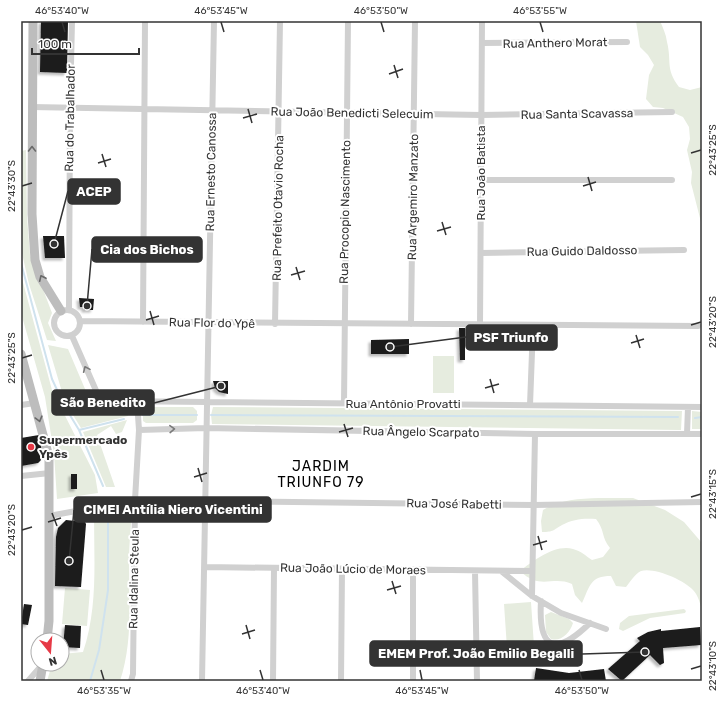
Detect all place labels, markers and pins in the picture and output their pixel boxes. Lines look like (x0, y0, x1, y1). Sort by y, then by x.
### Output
callout: ACEP (68, 179, 120, 204)
callout: Cia dos Bichos (92, 237, 202, 262)
callout: PSF Triunfo (466, 325, 557, 350)
callout: São Benedito (52, 390, 154, 415)
place label: Supermercado Ypês (39, 433, 127, 461)
marker: Supermercado Ypês (26, 442, 36, 452)
callout: CIMEI Antília Niero Vicentini (74, 497, 271, 522)
callout: EMEM Prof. João Emilio Begalli (370, 641, 582, 666)

